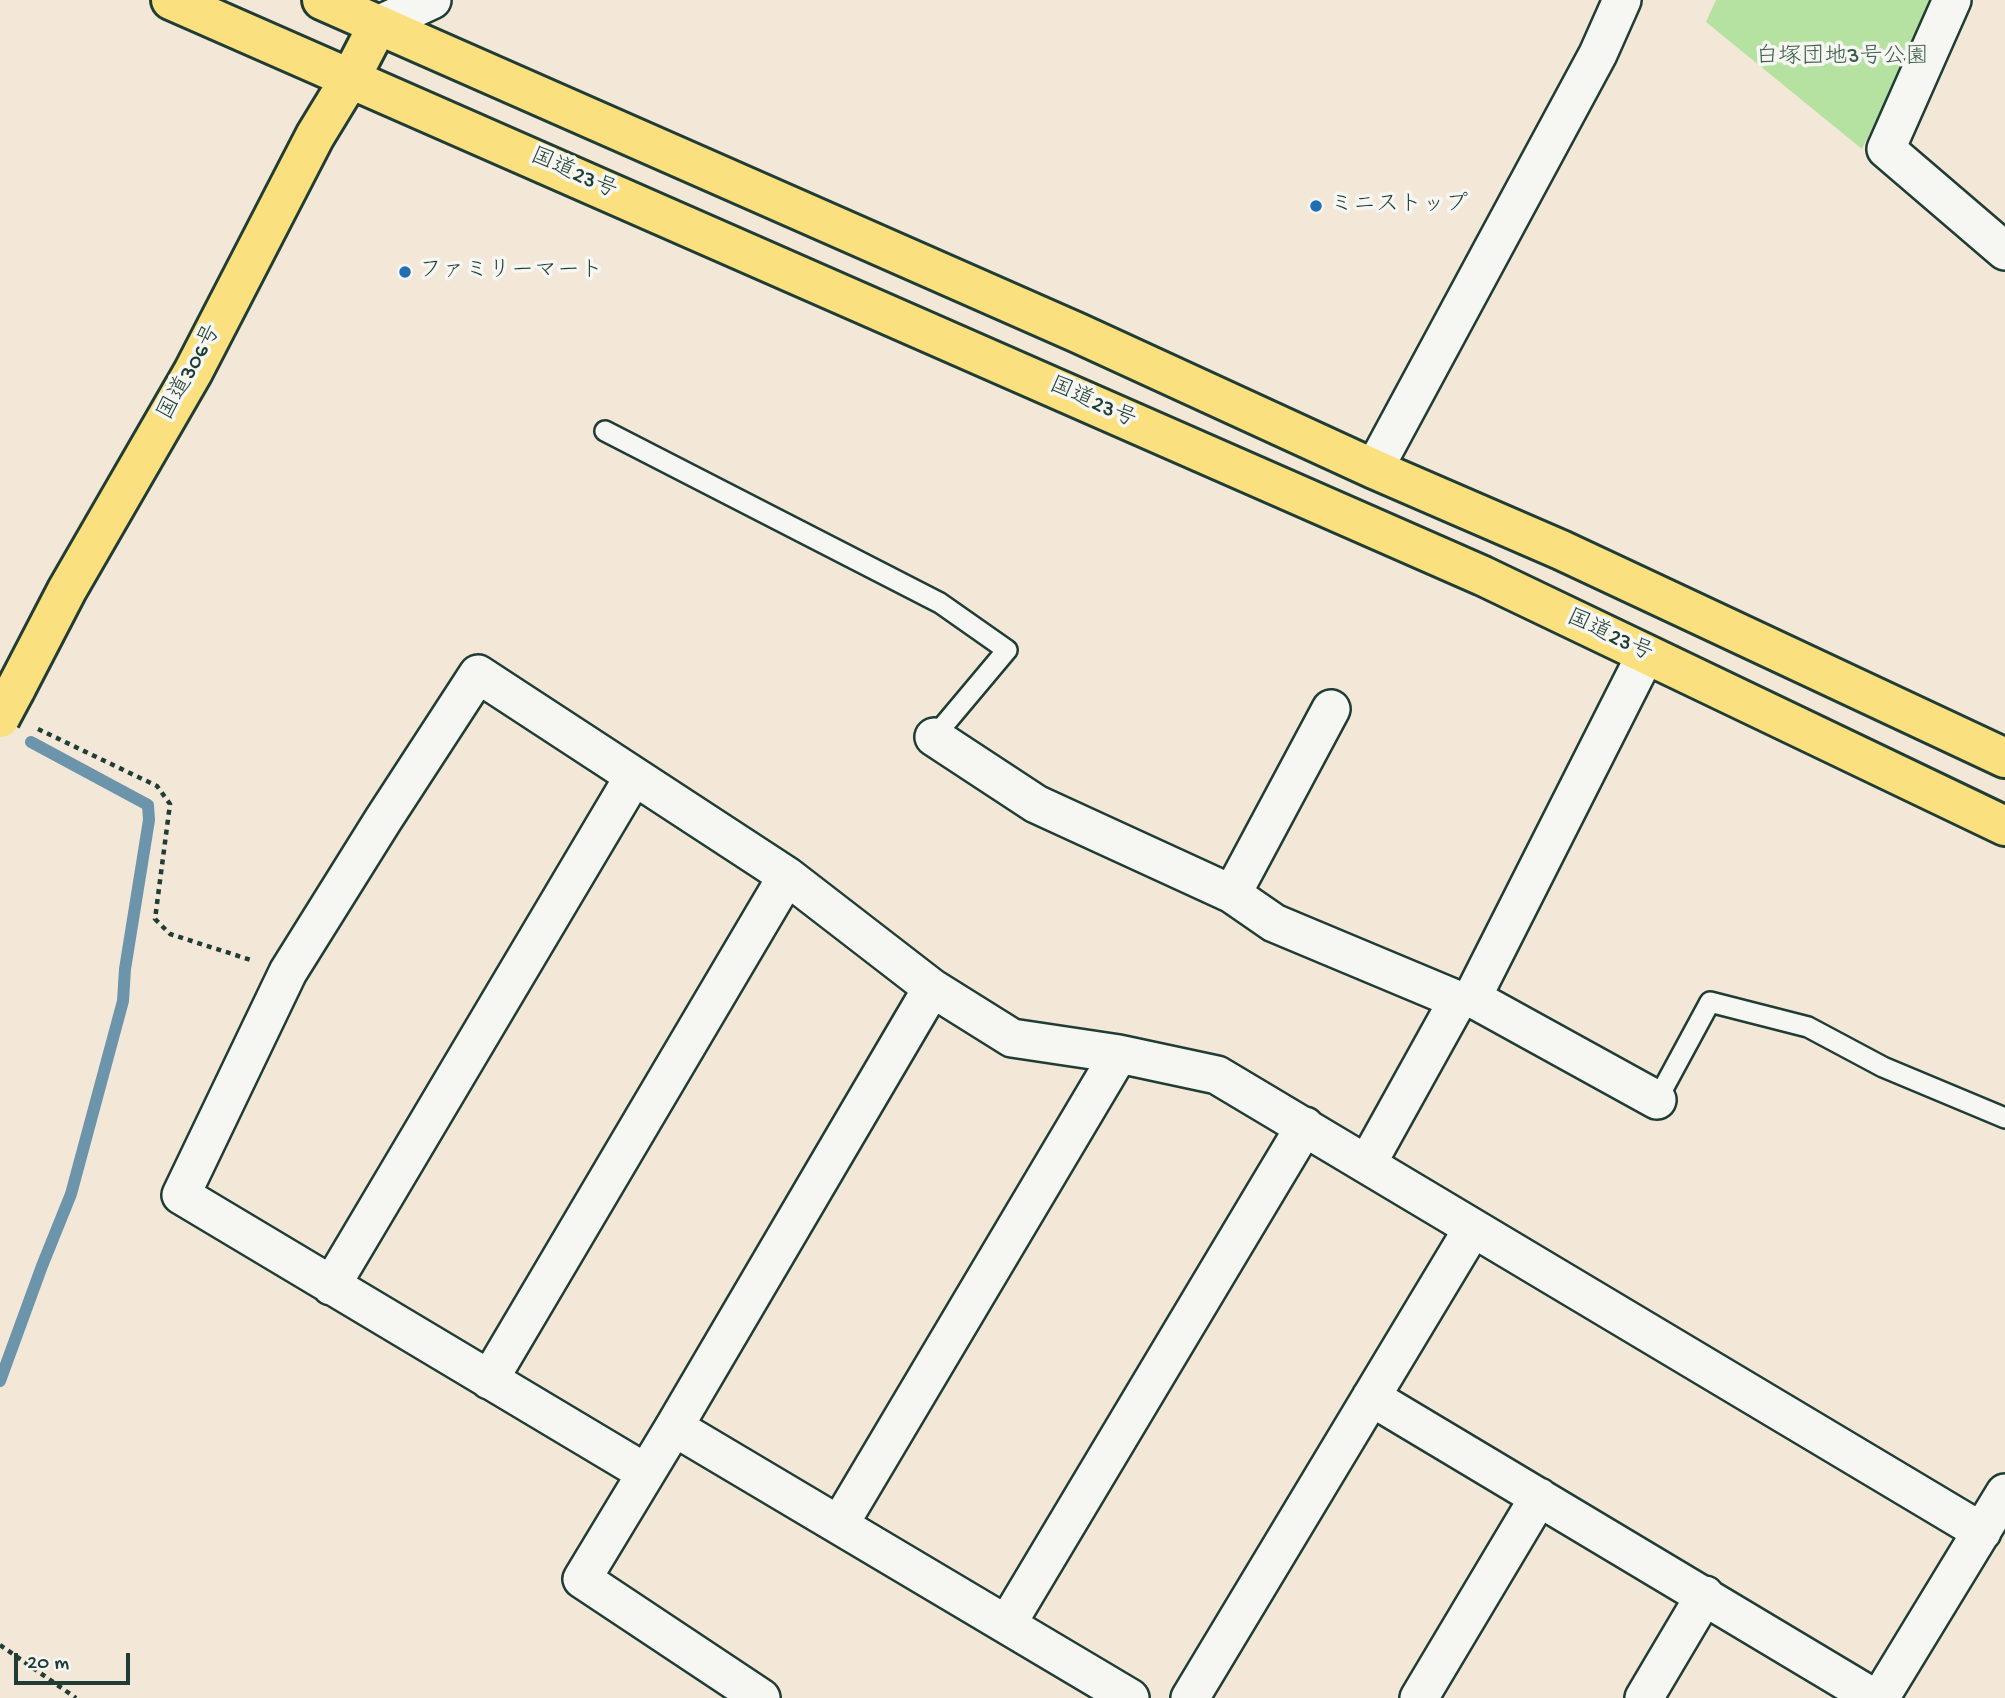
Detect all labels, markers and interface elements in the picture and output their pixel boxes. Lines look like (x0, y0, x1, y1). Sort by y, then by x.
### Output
park label: 白塚団地3号公園 (1756, 44, 1928, 72)
street label: 国道23号 (525, 144, 621, 206)
place label: ミニストップ (1330, 192, 1468, 220)
marker: ミニストップ (1308, 198, 1324, 214)
place label: ファミリーマート (419, 258, 603, 286)
marker: ファミリーマート (397, 264, 413, 280)
street label: 国道306号 (153, 320, 229, 426)
street label: 国道23号 (1044, 373, 1140, 435)
street label: 国道23号 (1561, 605, 1657, 669)
scale bar (18, 1638, 133, 1682)
text: 20 m (27, 1652, 69, 1677)

